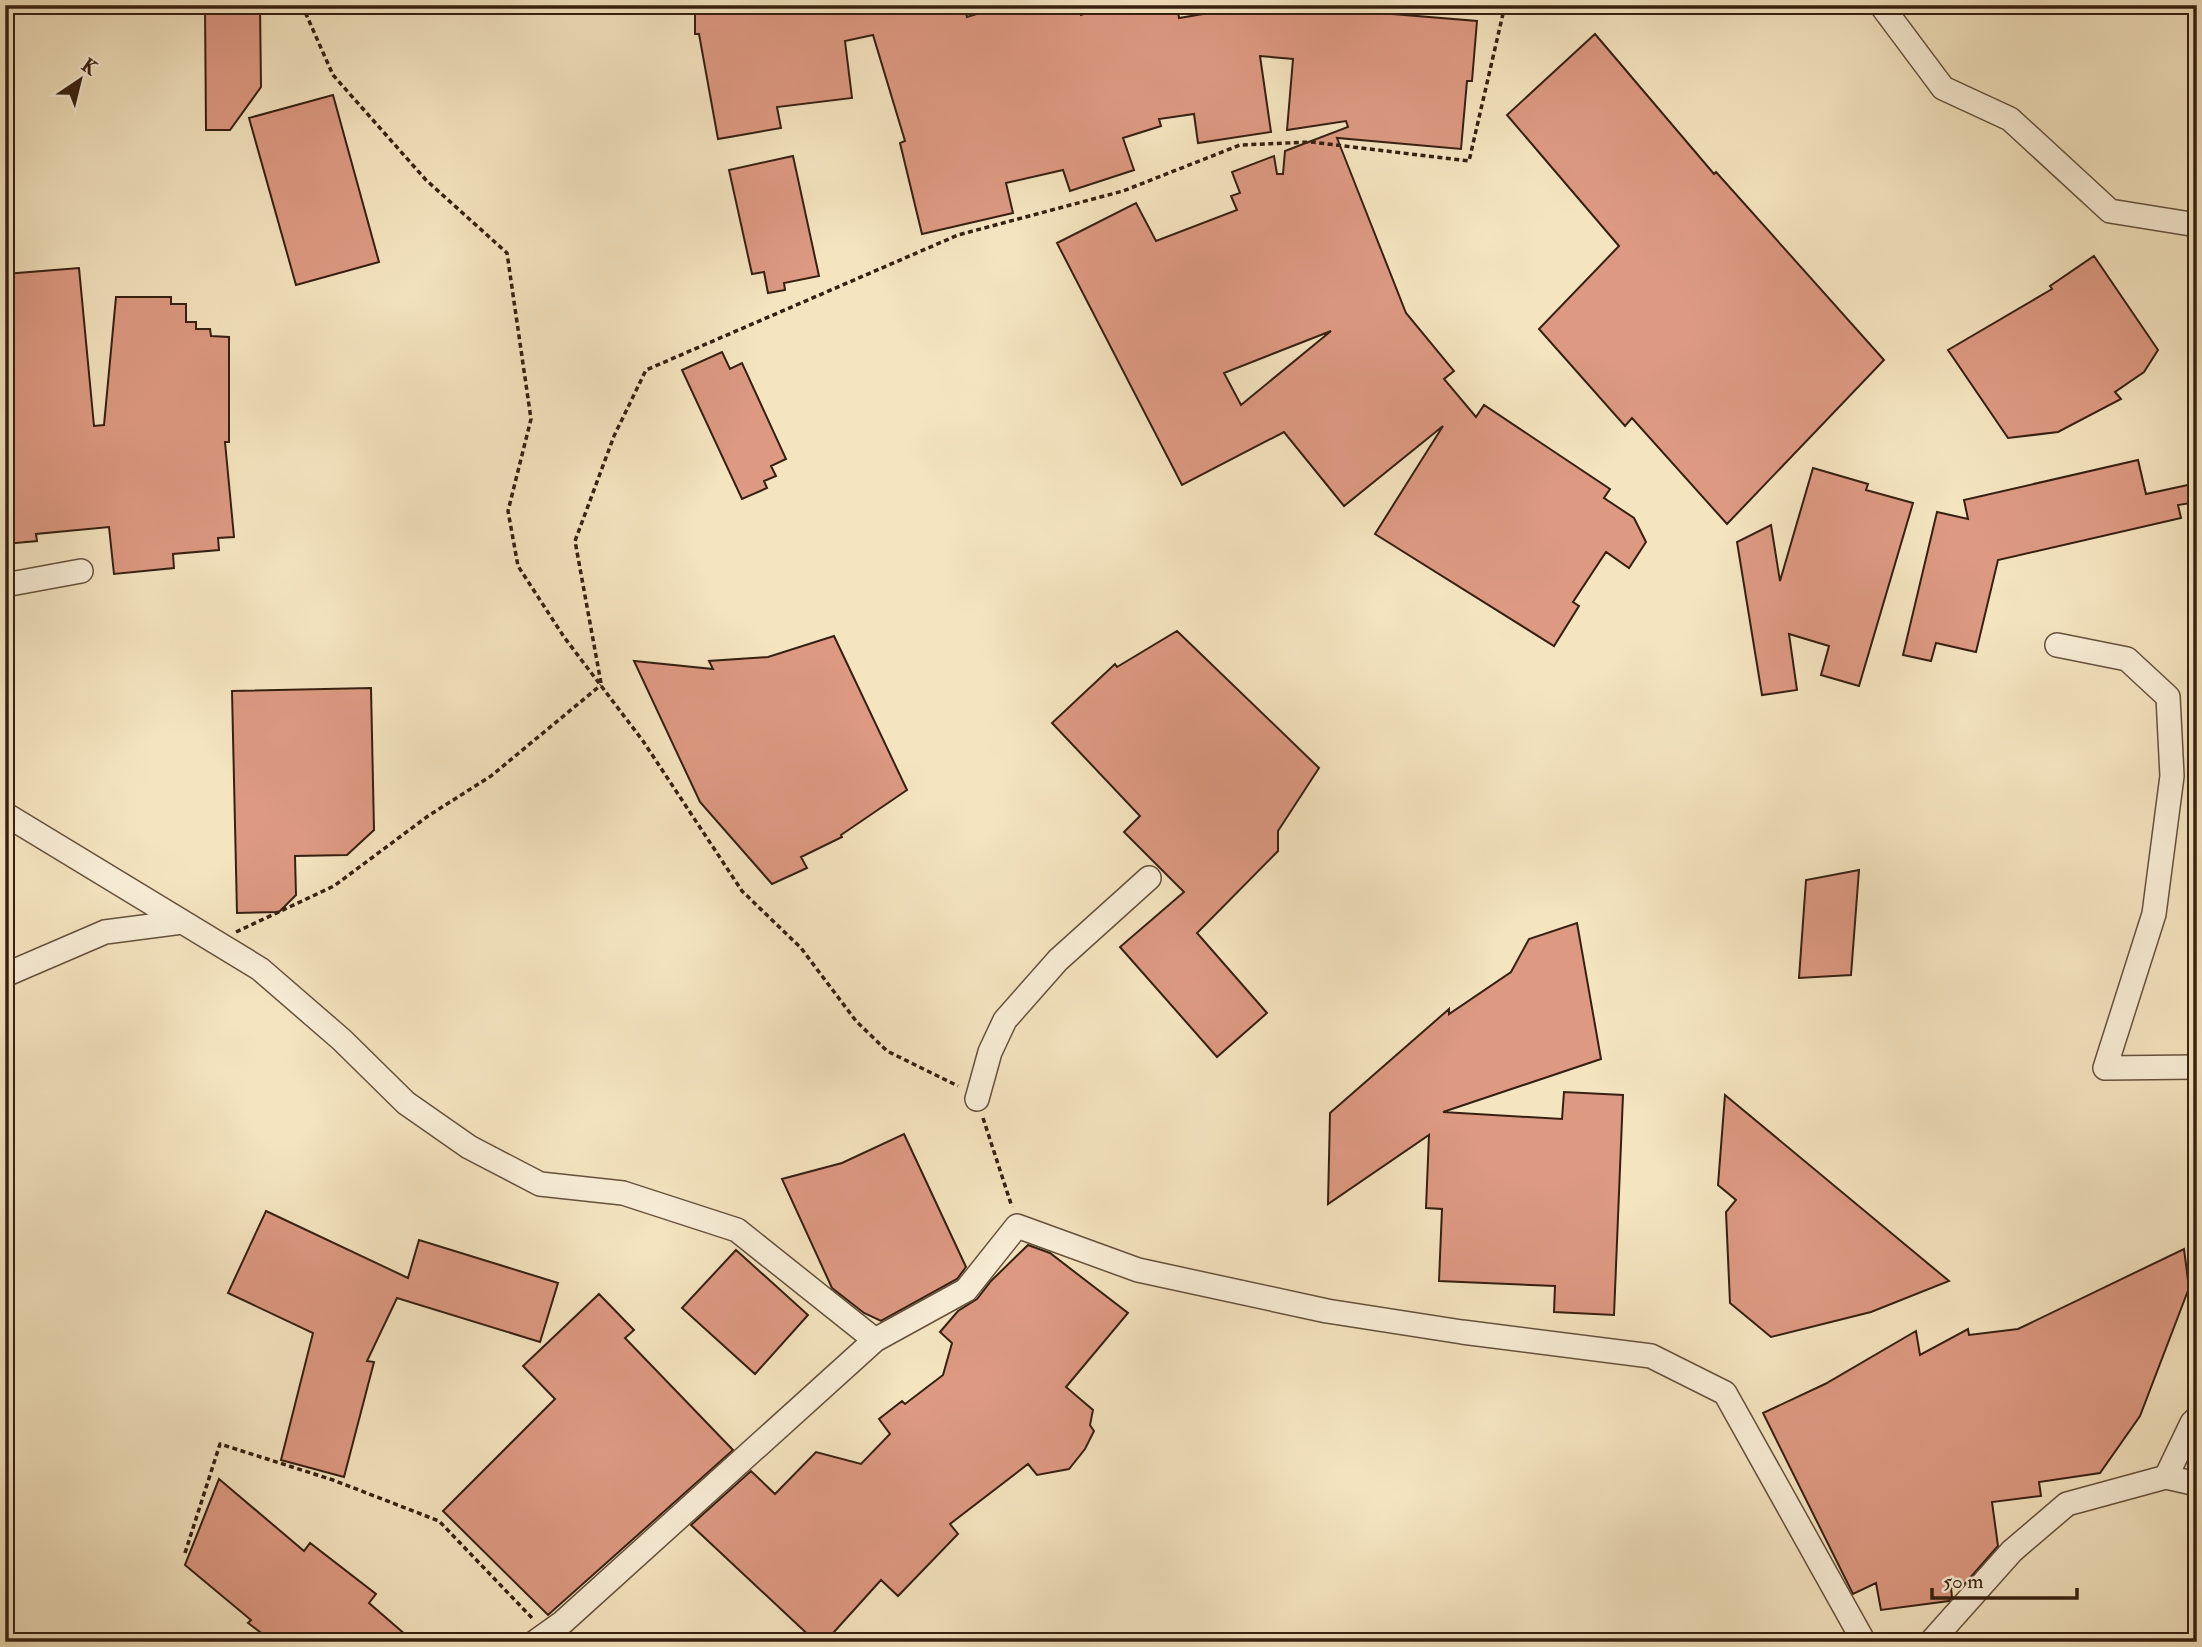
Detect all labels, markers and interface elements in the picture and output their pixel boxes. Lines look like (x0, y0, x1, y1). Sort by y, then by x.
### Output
north arrow (46, 46, 116, 116)
text: K (77, 53, 102, 81)
scale bar (1932, 1556, 2078, 1600)
text: 50 m (1943, 1568, 1984, 1595)

